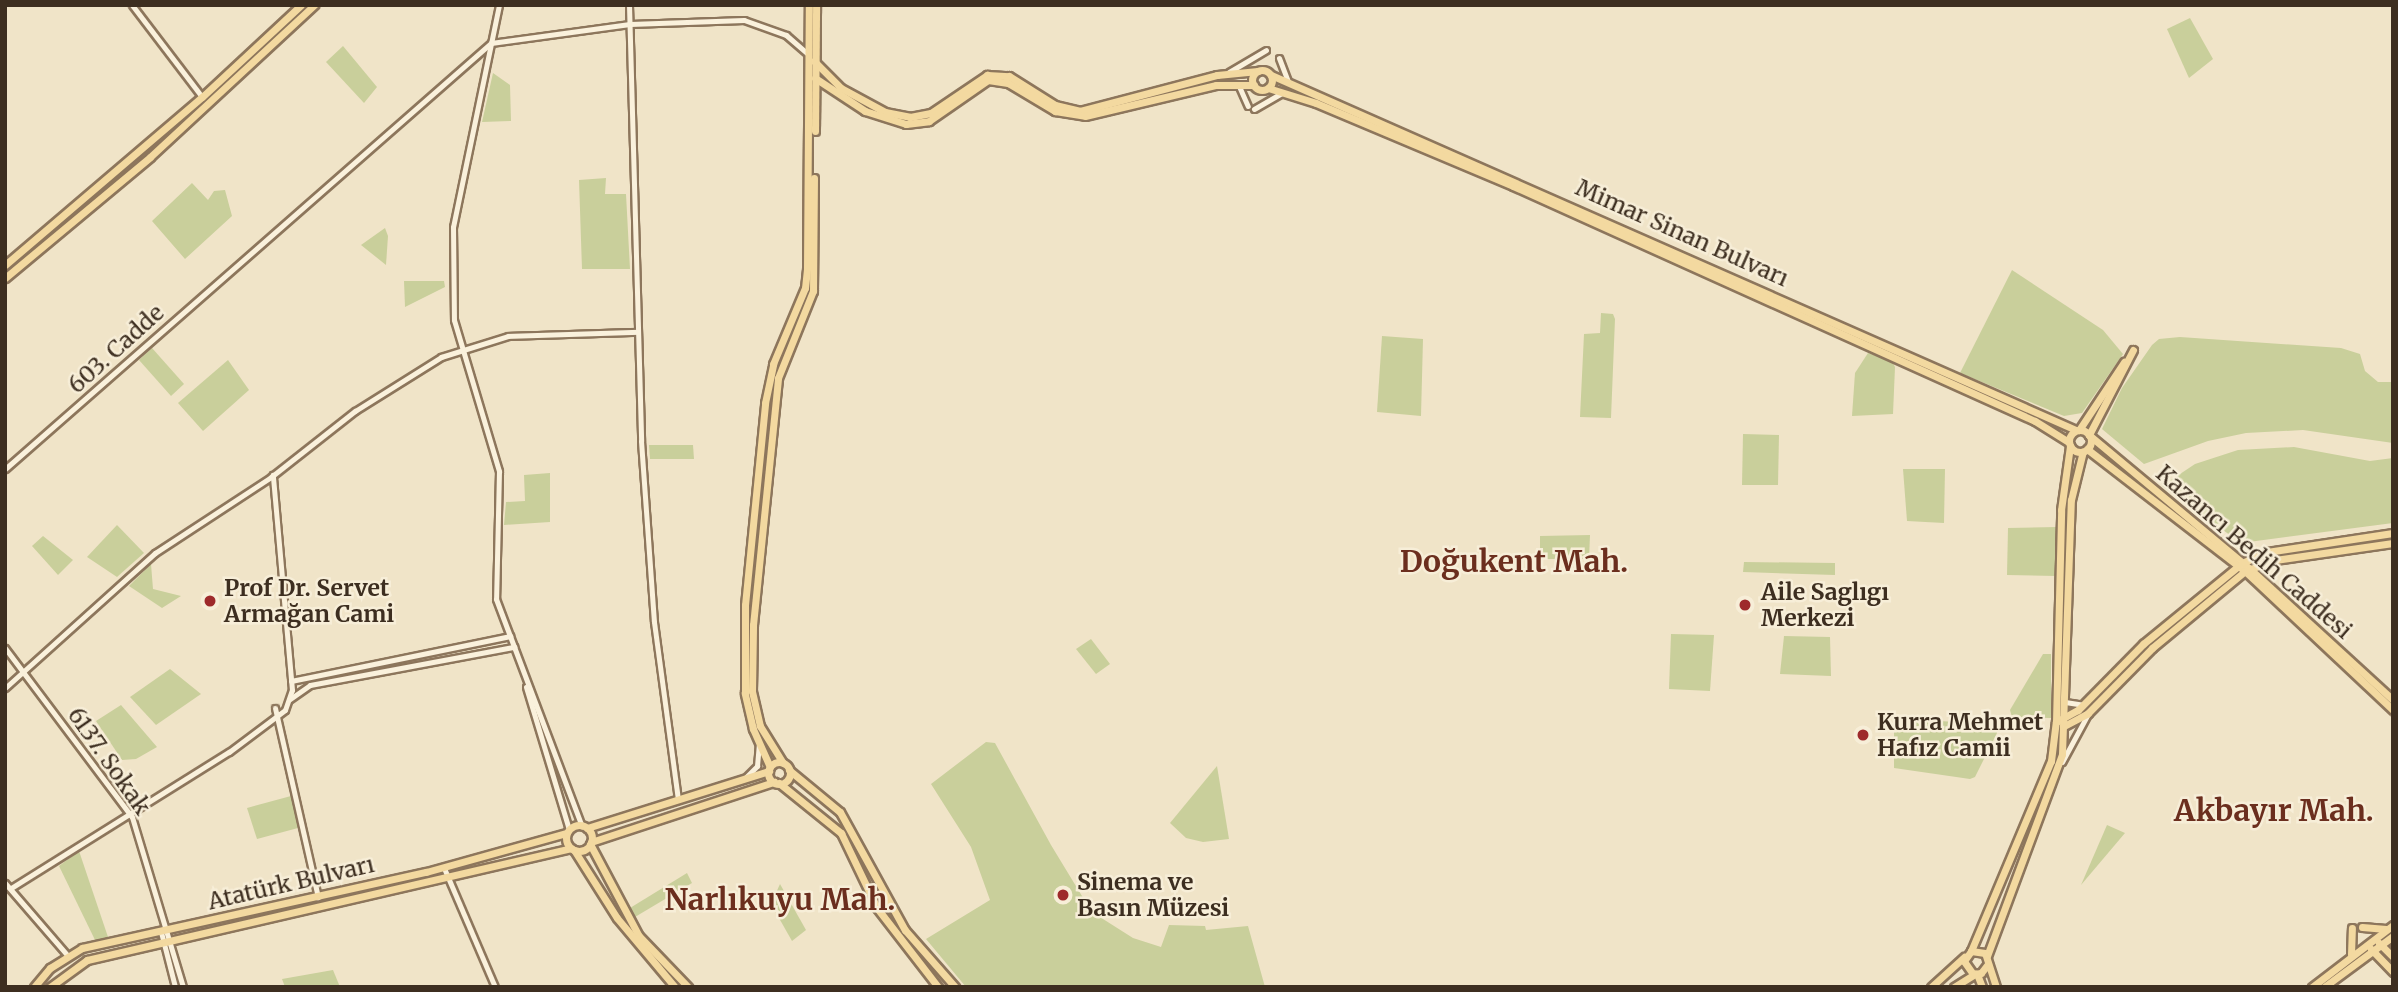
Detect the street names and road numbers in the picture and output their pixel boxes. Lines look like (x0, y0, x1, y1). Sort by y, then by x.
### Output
street label: Mimar Sinan Bulvarı (1571, 174, 1793, 292)
street label: 603. Cadde (63, 299, 169, 399)
street label: Kazancı Bedih Caddesi (2150, 459, 2358, 645)
street label: 6137. Sokak (62, 702, 156, 820)
street label: Atatürk Bulvarı (205, 850, 377, 916)

